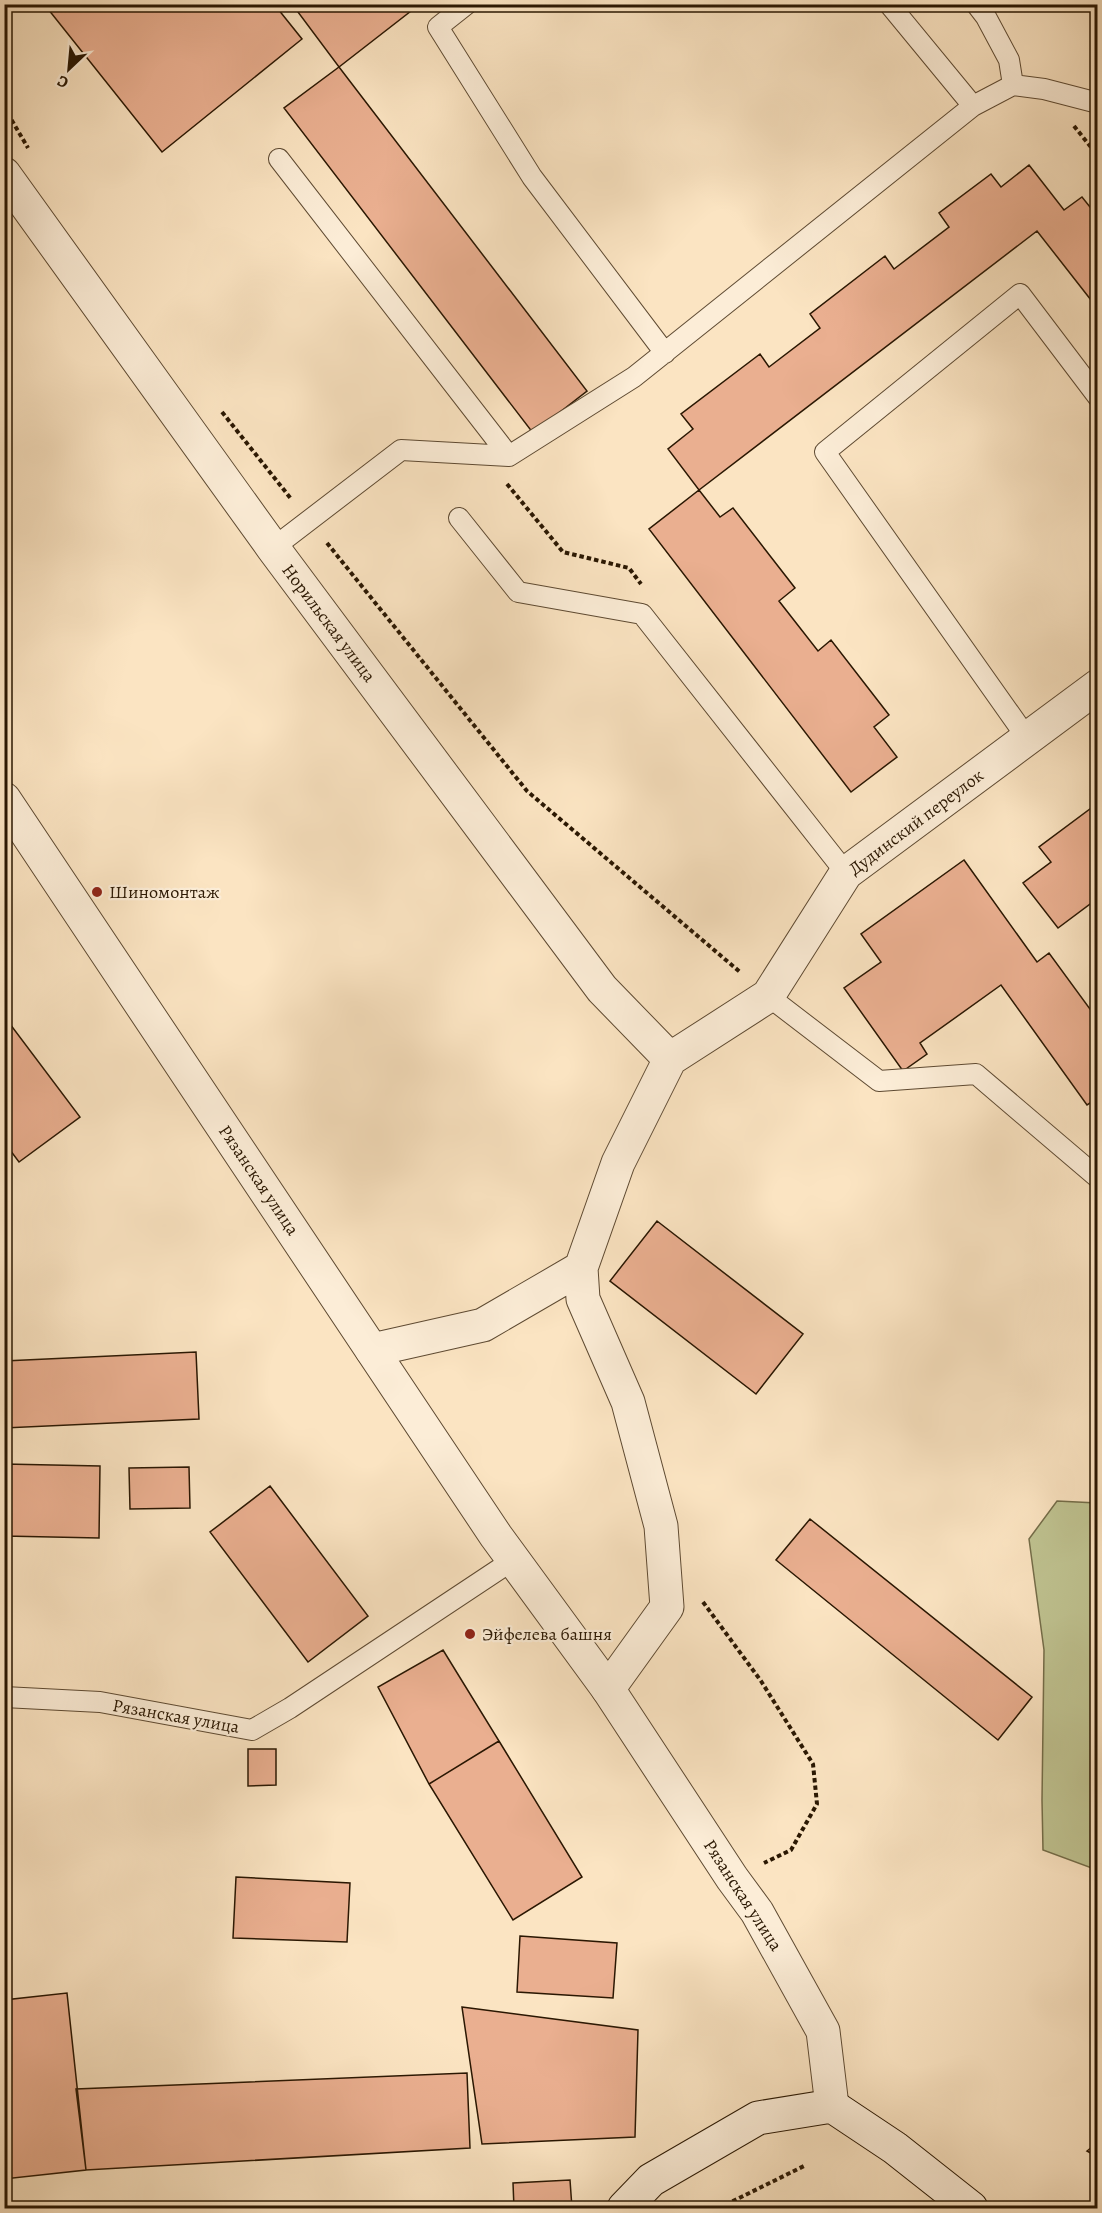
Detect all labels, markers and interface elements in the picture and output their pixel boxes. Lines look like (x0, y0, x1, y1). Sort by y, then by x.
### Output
north arrow (39, 39, 99, 99)
text: С (53, 69, 72, 94)
street label: Норильская улица (277, 559, 382, 688)
street label: Дудинский переулок (844, 763, 988, 881)
place label: Шиномонтаж (109, 880, 220, 904)
marker: Шиномонтаж (90, 885, 104, 899)
street label: Рязанская улица (213, 1120, 305, 1241)
place label: Эйфелева башня (482, 1622, 612, 1646)
marker: Эйфелева башня (463, 1627, 477, 1641)
street label: Рязанская улица (111, 1693, 242, 1739)
street label: Рязанская улица (698, 1835, 788, 1956)

